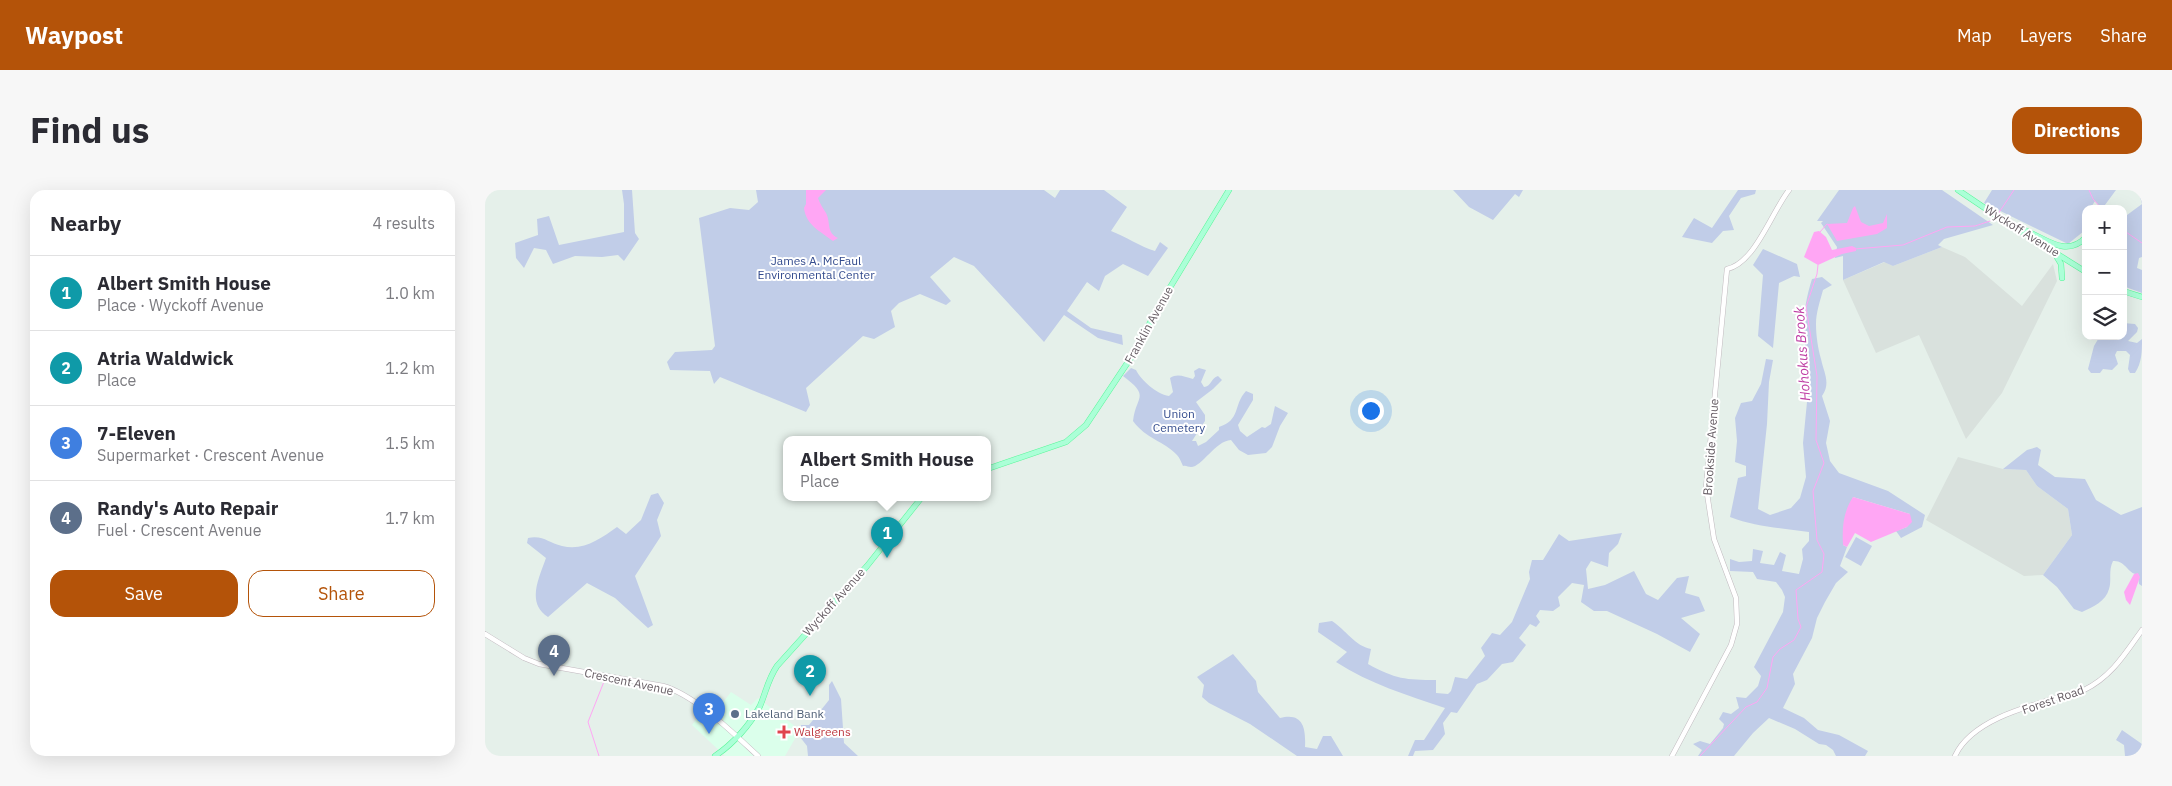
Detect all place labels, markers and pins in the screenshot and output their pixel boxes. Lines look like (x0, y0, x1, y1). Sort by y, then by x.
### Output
pin: 1 (871, 517, 903, 558)
pin: 4 (538, 635, 570, 676)
pin: 2 (794, 655, 826, 696)
pin: 3 (693, 693, 725, 734)
place label: Lakeland Bank (745, 706, 824, 721)
marker: Lakeland Bank (729, 708, 741, 720)
place label: Walgreens (794, 724, 851, 739)
marker: Walgreens (778, 726, 790, 738)

